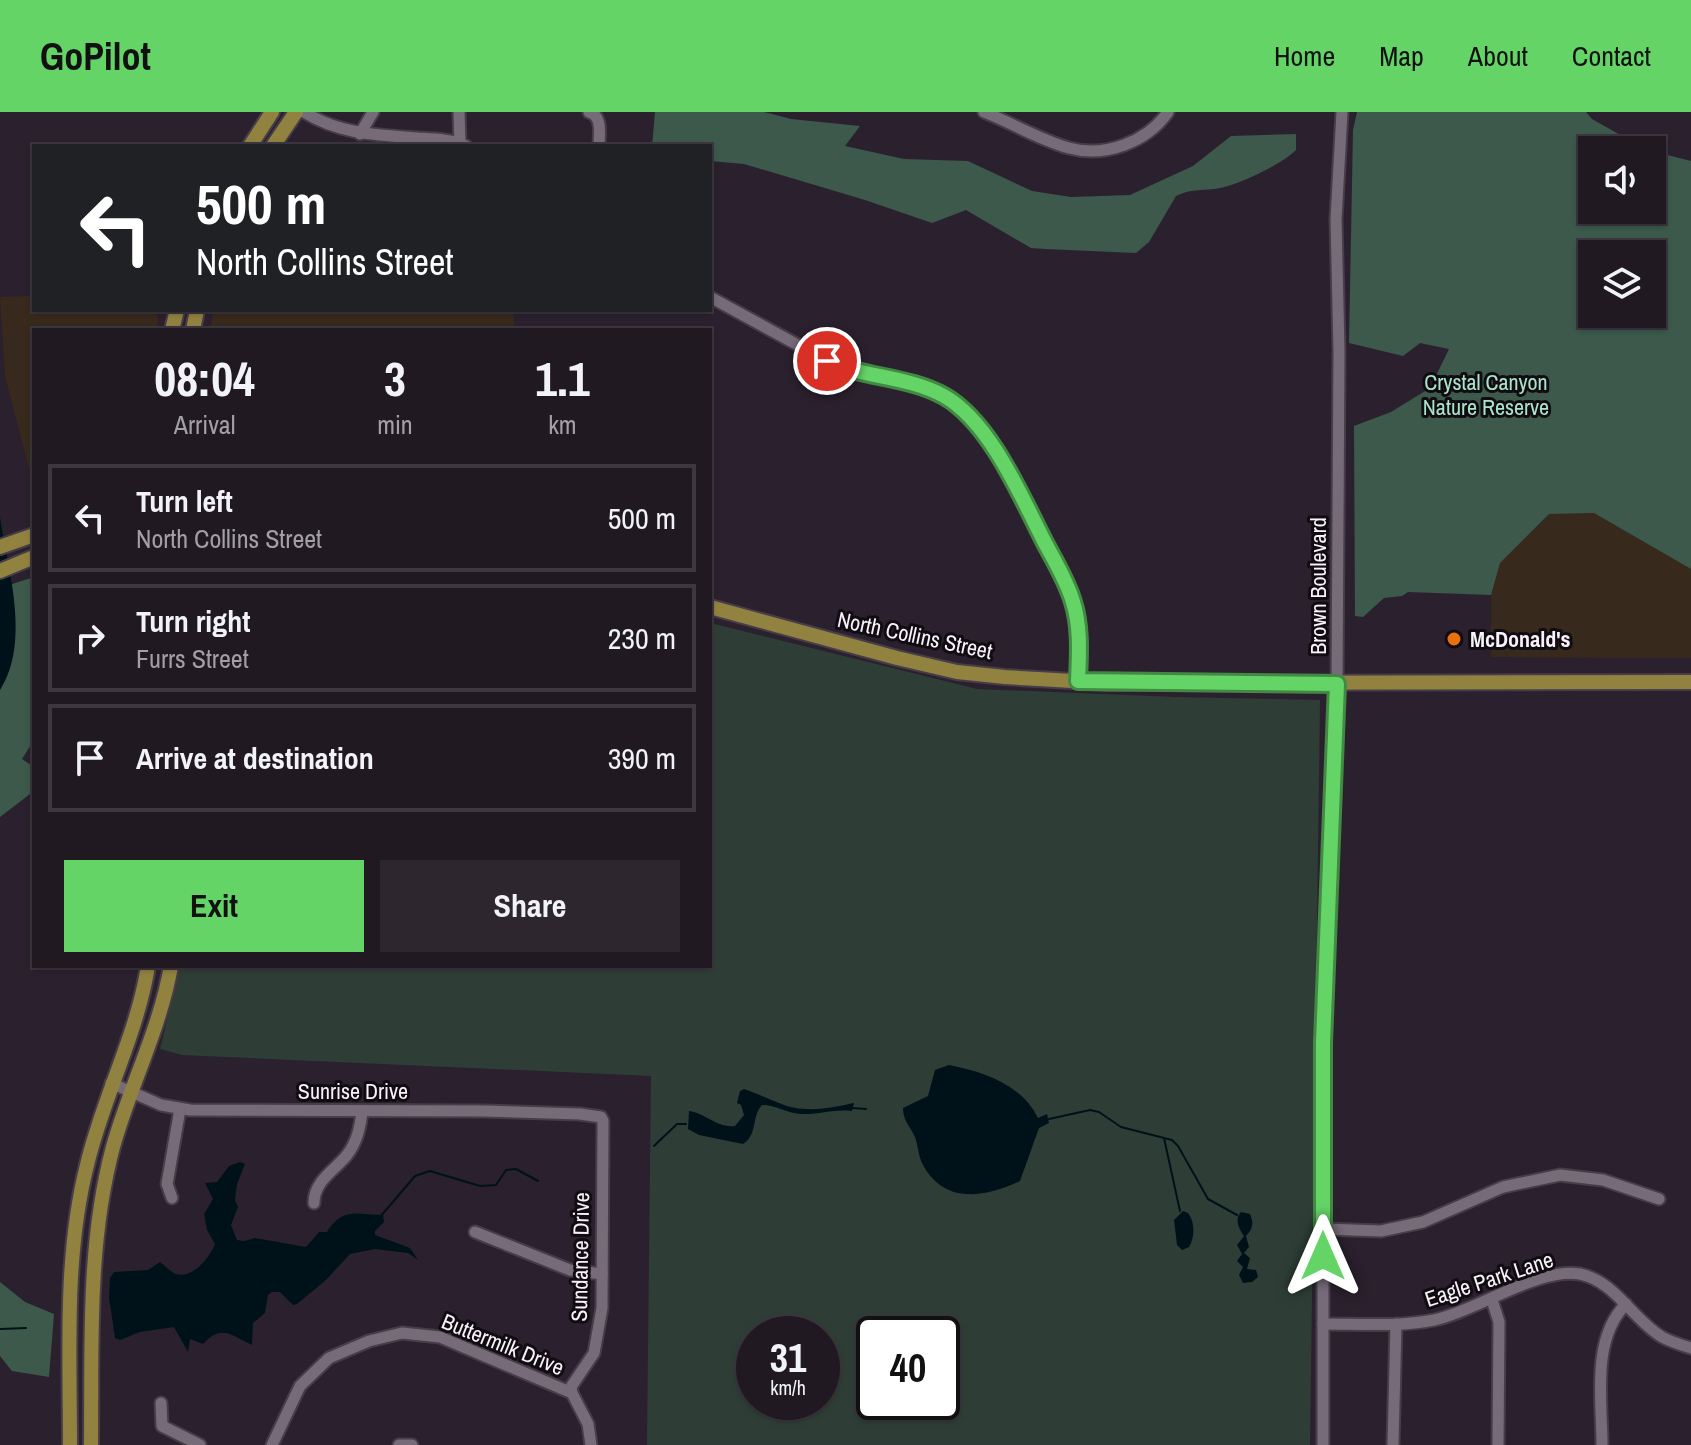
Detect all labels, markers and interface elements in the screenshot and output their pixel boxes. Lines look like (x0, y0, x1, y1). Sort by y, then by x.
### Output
text: GoPilot (40, 31, 151, 82)
text: Home (1274, 37, 1335, 75)
text: Map (1379, 37, 1424, 75)
text: About (1468, 37, 1528, 75)
text: Contact (1572, 37, 1651, 75)
map controls (1578, 136, 1666, 328)
button: sound (1578, 136, 1666, 224)
text: 500 m (196, 166, 326, 241)
icon: left (64, 176, 168, 280)
text: North Collins Street (196, 238, 454, 286)
button: layers (1578, 240, 1666, 328)
pin (793, 327, 861, 395)
icon: arrive (805, 339, 849, 383)
text: 08:04 (154, 346, 255, 411)
text: 3 (384, 346, 406, 411)
text: 1.1 (535, 346, 590, 411)
park label: Crystal Canyon Nature Reserve (1423, 367, 1549, 422)
text: Arrival (174, 407, 235, 442)
text: min (377, 407, 413, 442)
text: km (548, 407, 577, 442)
text: Turn left (136, 481, 233, 521)
icon: left (68, 496, 112, 540)
text: 500 m (608, 498, 676, 538)
street label: Brown Boulevard (1303, 517, 1333, 655)
text: North Collins Street (136, 521, 322, 556)
text: Turn right (136, 601, 250, 641)
street label: North Collins Street (835, 604, 995, 666)
icon: right (68, 616, 112, 660)
text: 230 m (608, 618, 676, 658)
place label: McDonald's (1470, 624, 1571, 654)
marker: McDonald's (1445, 630, 1463, 648)
text: Furrs Street (136, 641, 249, 676)
icon: arrive (68, 736, 112, 780)
text: Arrive at destination (136, 738, 374, 778)
text: 390 m (608, 738, 676, 778)
button: Exit (64, 860, 364, 952)
button: Share (380, 860, 680, 952)
street label: Sunrise Drive (298, 1076, 408, 1106)
street label: Sundance Drive (564, 1192, 596, 1322)
position arrow (1281, 1214, 1365, 1298)
street label: Eagle Park Lane (1421, 1244, 1557, 1314)
street label: Buttermilk Drive (437, 1306, 569, 1382)
speed limit sign: 40 (856, 1316, 960, 1420)
text: 31 (770, 1331, 806, 1384)
text: km/h (770, 1374, 806, 1401)

